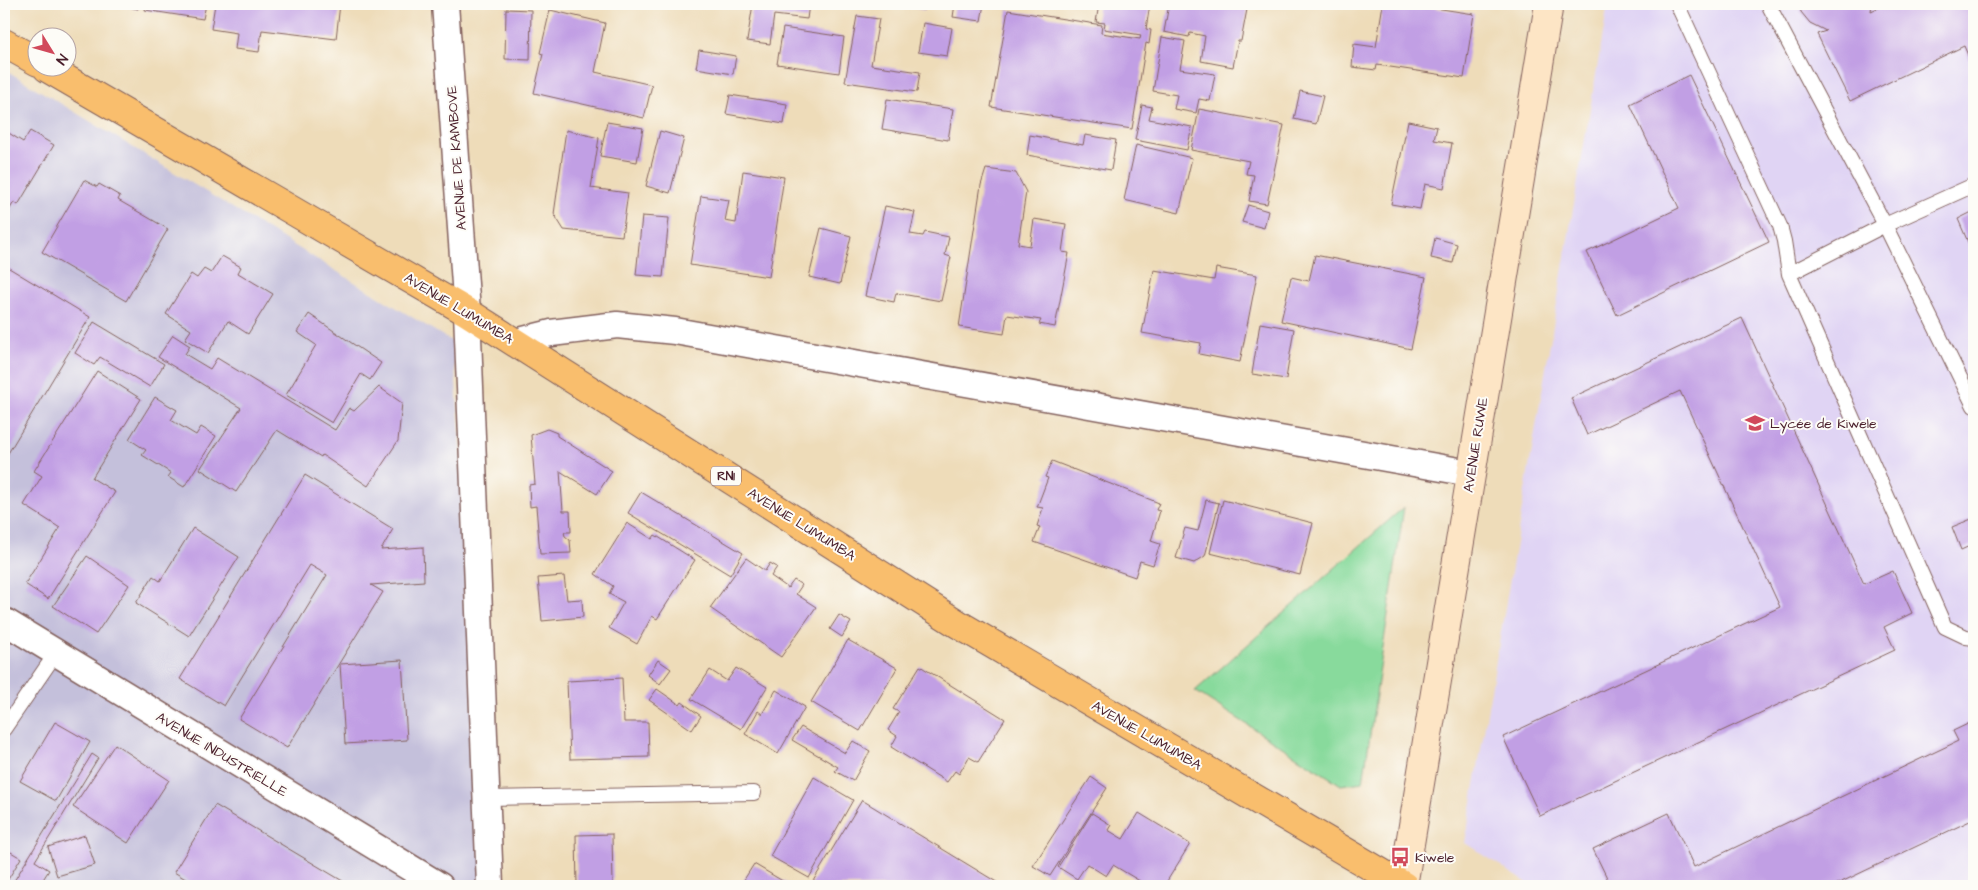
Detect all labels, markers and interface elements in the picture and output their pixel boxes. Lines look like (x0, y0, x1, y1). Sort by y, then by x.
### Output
north arrow (28, 28, 78, 78)
text: N (51, 50, 72, 69)
street label: AVENUE DE KAMBOVE (442, 84, 472, 231)
street label: AVENUE LUMUMBA (400, 268, 517, 349)
street label: AVENUE RUWE (1459, 396, 1493, 494)
school or university icon: Lycée de Kiwele (1744, 412, 1766, 434)
place label: Lycée de Kiwele (1770, 414, 1877, 434)
road number: RN1 (711, 466, 741, 486)
street label: AVENUE LUMUMBA (744, 483, 859, 566)
street label: AVENUE LUMUMBA (1088, 696, 1205, 776)
street label: AVENUE INDUSTRIELLE (152, 708, 292, 802)
bus stop icon: Kiwele (1389, 846, 1411, 868)
place label: Kiwele (1415, 848, 1455, 868)

